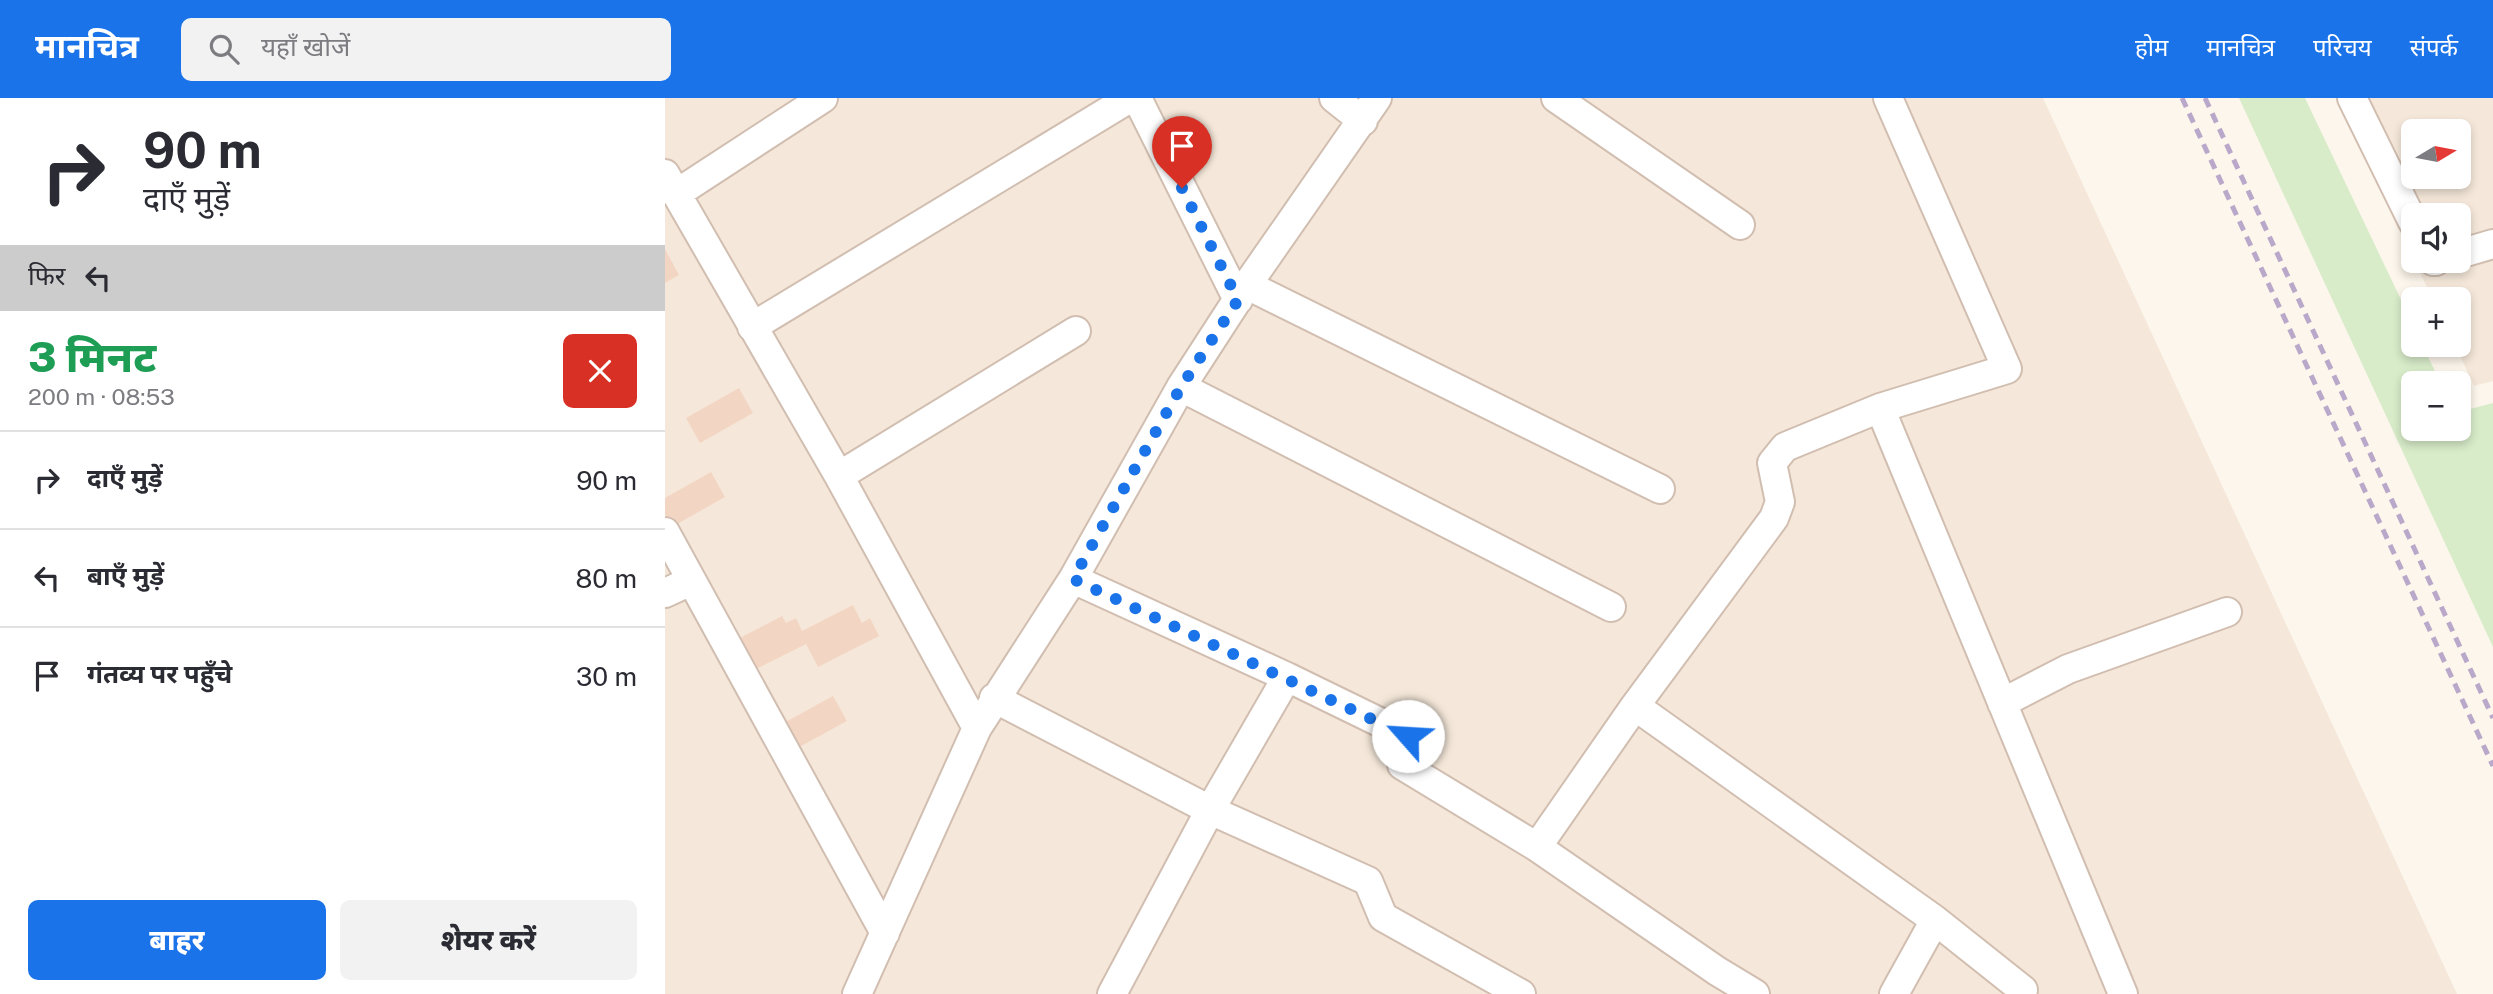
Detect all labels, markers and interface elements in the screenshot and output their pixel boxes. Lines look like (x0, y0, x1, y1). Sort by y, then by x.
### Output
search box (181, 18, 671, 81)
text: मानचित्र (35, 27, 139, 65)
icon: search (205, 30, 243, 68)
text: यहाँ खोजें (261, 31, 350, 62)
text: होम (2135, 33, 2168, 61)
text: मानचित्र (2206, 33, 2275, 61)
text: परिचय (2313, 33, 2372, 61)
text: संपर्क (2410, 33, 2458, 61)
pin (1152, 116, 1212, 188)
north arrow (2401, 119, 2471, 189)
map controls (2401, 119, 2471, 441)
text: 90 m (143, 121, 262, 179)
icon: right (28, 126, 119, 217)
icon: arrive (1163, 127, 1201, 165)
text: दाएँ मुड़ें (143, 180, 230, 217)
button: sound (2401, 203, 2471, 273)
icon: left (79, 259, 117, 297)
text: फिर (28, 260, 65, 291)
button: + (2401, 287, 2471, 357)
text: 3 मिनट (28, 332, 156, 381)
button: close (563, 334, 637, 408)
button: − (2401, 371, 2471, 441)
text: 200 m · 08:53 (28, 383, 175, 410)
icon: right (28, 461, 66, 499)
text: दाएँ मुड़ें (87, 462, 163, 493)
text: 90 m (576, 465, 637, 496)
icon: left (28, 559, 66, 597)
text: बाएँ मुड़ें (87, 560, 164, 591)
text: 80 m (576, 563, 637, 594)
icon: arrive (28, 657, 66, 695)
text: गंतव्य पर पहुँचे (87, 658, 232, 689)
text: 30 m (576, 661, 637, 692)
position arrow (1371, 699, 1445, 773)
button: बाहर (28, 900, 326, 980)
button: शेयर करें (340, 900, 637, 980)

